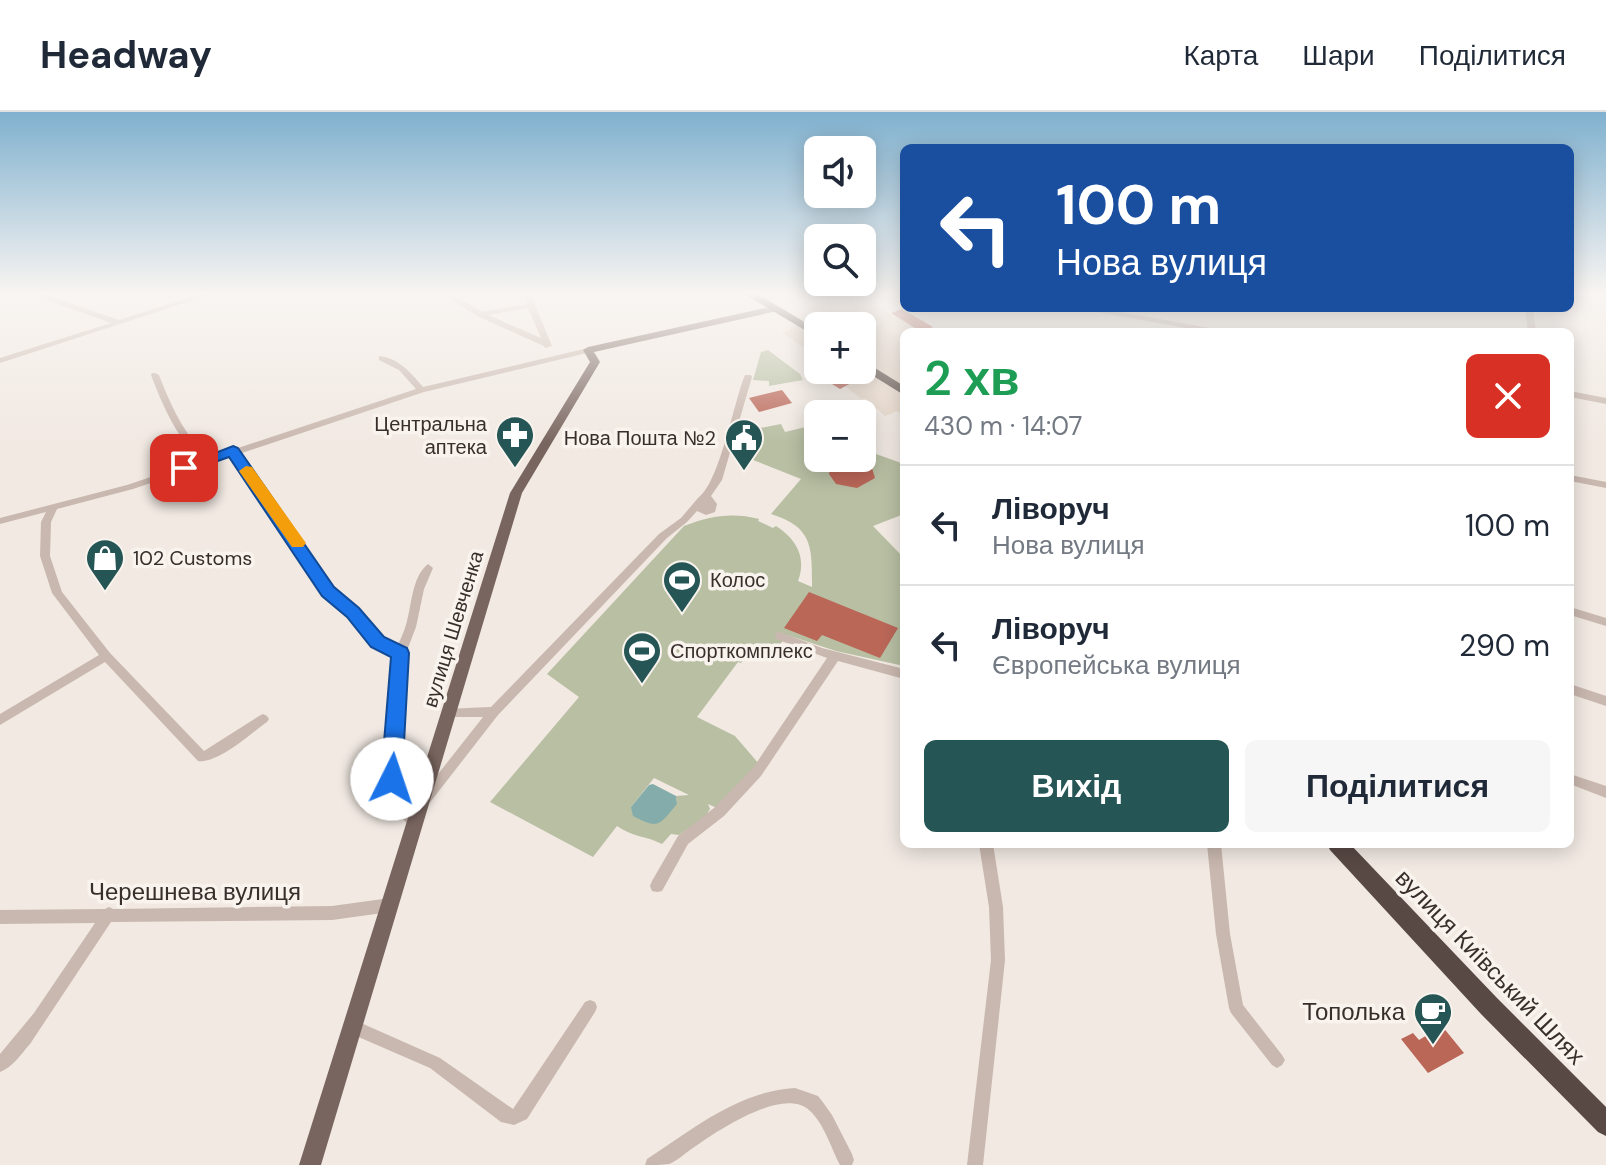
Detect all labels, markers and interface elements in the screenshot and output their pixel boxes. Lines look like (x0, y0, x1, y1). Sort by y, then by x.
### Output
text: Headway (40, 30, 212, 80)
text: Карта (1183, 37, 1258, 74)
text: Шари (1302, 37, 1375, 74)
text: Поділитися (1419, 37, 1566, 74)
map controls (804, 136, 876, 472)
button: sound (804, 136, 876, 208)
text: 100 m (1056, 168, 1221, 241)
icon: left (924, 176, 1028, 280)
button: search (804, 224, 876, 296)
text: Нова вулиця (1056, 239, 1267, 286)
button: + (804, 312, 876, 384)
text: 2 хв (924, 347, 1020, 410)
button: close (1466, 354, 1550, 438)
button: − (804, 400, 876, 472)
text: 430 m · 14:07 (924, 409, 1082, 443)
place label: Центральна аптека (374, 411, 488, 460)
pharmacy icon: Центральна аптека (494, 414, 536, 469)
public building icon: Нова Пошта №2 (723, 417, 765, 472)
place label: Нова Пошта №2 (564, 425, 716, 451)
pin (150, 434, 218, 502)
icon: arrive (162, 446, 206, 490)
text: Ліворуч (992, 489, 1110, 528)
icon: left (924, 503, 968, 547)
text: 100 m (1465, 506, 1550, 545)
text: Нова вулиця (992, 528, 1144, 562)
shop icon: 102 Customs (84, 537, 126, 592)
place label: 102 Customs (133, 545, 252, 571)
street label: вулиця Шевченка (417, 547, 489, 710)
sports icon: Колос (661, 559, 703, 614)
place label: Колос (710, 567, 765, 593)
text: Ліворуч (992, 609, 1110, 648)
icon: left (924, 623, 968, 667)
text: 290 m (1459, 626, 1550, 665)
sports icon: Спорткомплекс (621, 630, 663, 685)
place label: Спорткомплекс (670, 638, 813, 664)
text: Європейська вулиця (992, 648, 1241, 682)
position arrow (350, 737, 434, 821)
button: Вихід (924, 740, 1229, 832)
button: Поділитися (1245, 740, 1550, 832)
street label: вулиця Київський Шлях (1389, 862, 1592, 1071)
street label: Черешнева вулиця (89, 876, 301, 907)
cafe icon: Тополька (1412, 991, 1454, 1046)
place label: Тополька (1302, 996, 1406, 1027)

